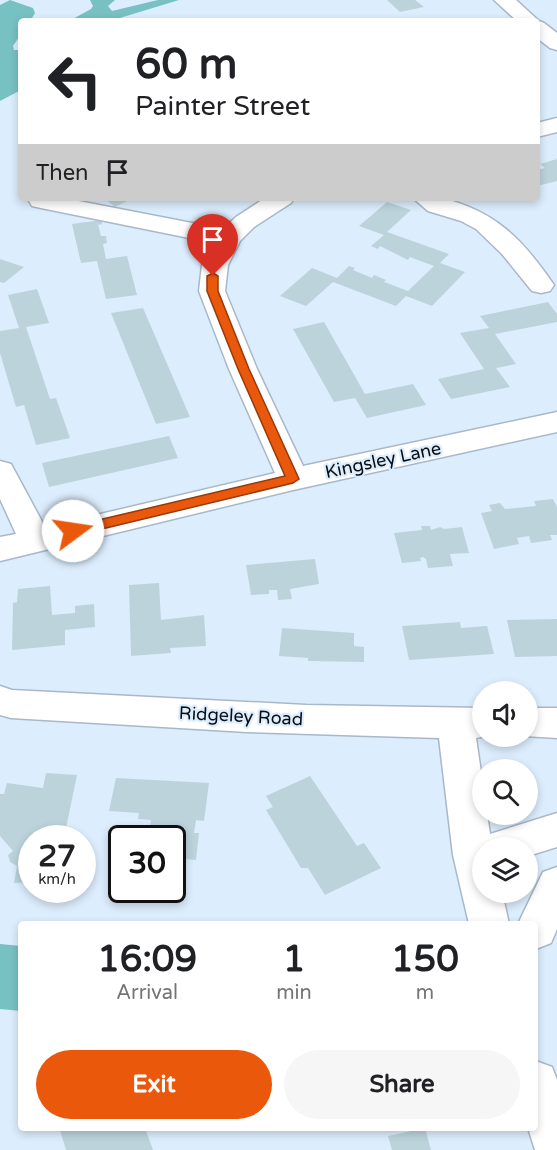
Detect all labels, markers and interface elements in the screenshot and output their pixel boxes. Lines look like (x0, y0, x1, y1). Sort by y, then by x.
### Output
text: 60 m (135, 39, 237, 90)
icon: left (36, 42, 114, 120)
text: Painter Street (135, 90, 310, 123)
icon: arrive (101, 156, 134, 189)
text: Then (36, 160, 89, 186)
pin (187, 214, 238, 276)
icon: arrive (196, 223, 229, 256)
street label: Kingsley Lane (323, 437, 443, 483)
position arrow (41, 499, 105, 563)
map controls (472, 681, 538, 903)
button: sound (472, 681, 538, 747)
street label: Ridgeley Road (178, 702, 304, 730)
button: search (472, 759, 538, 825)
speed limit sign: 30 (108, 825, 186, 903)
button: layers (472, 837, 538, 903)
text: 27 (38, 838, 76, 875)
text: km/h (38, 870, 76, 888)
text: 16:09 (97, 938, 197, 981)
text: 1 (283, 938, 305, 981)
text: 150 (391, 938, 459, 981)
text: Arrival (116, 981, 178, 1005)
text: min (276, 981, 312, 1005)
text: m (416, 981, 434, 1005)
button: Exit (36, 1050, 272, 1119)
button: Share (284, 1050, 520, 1119)

